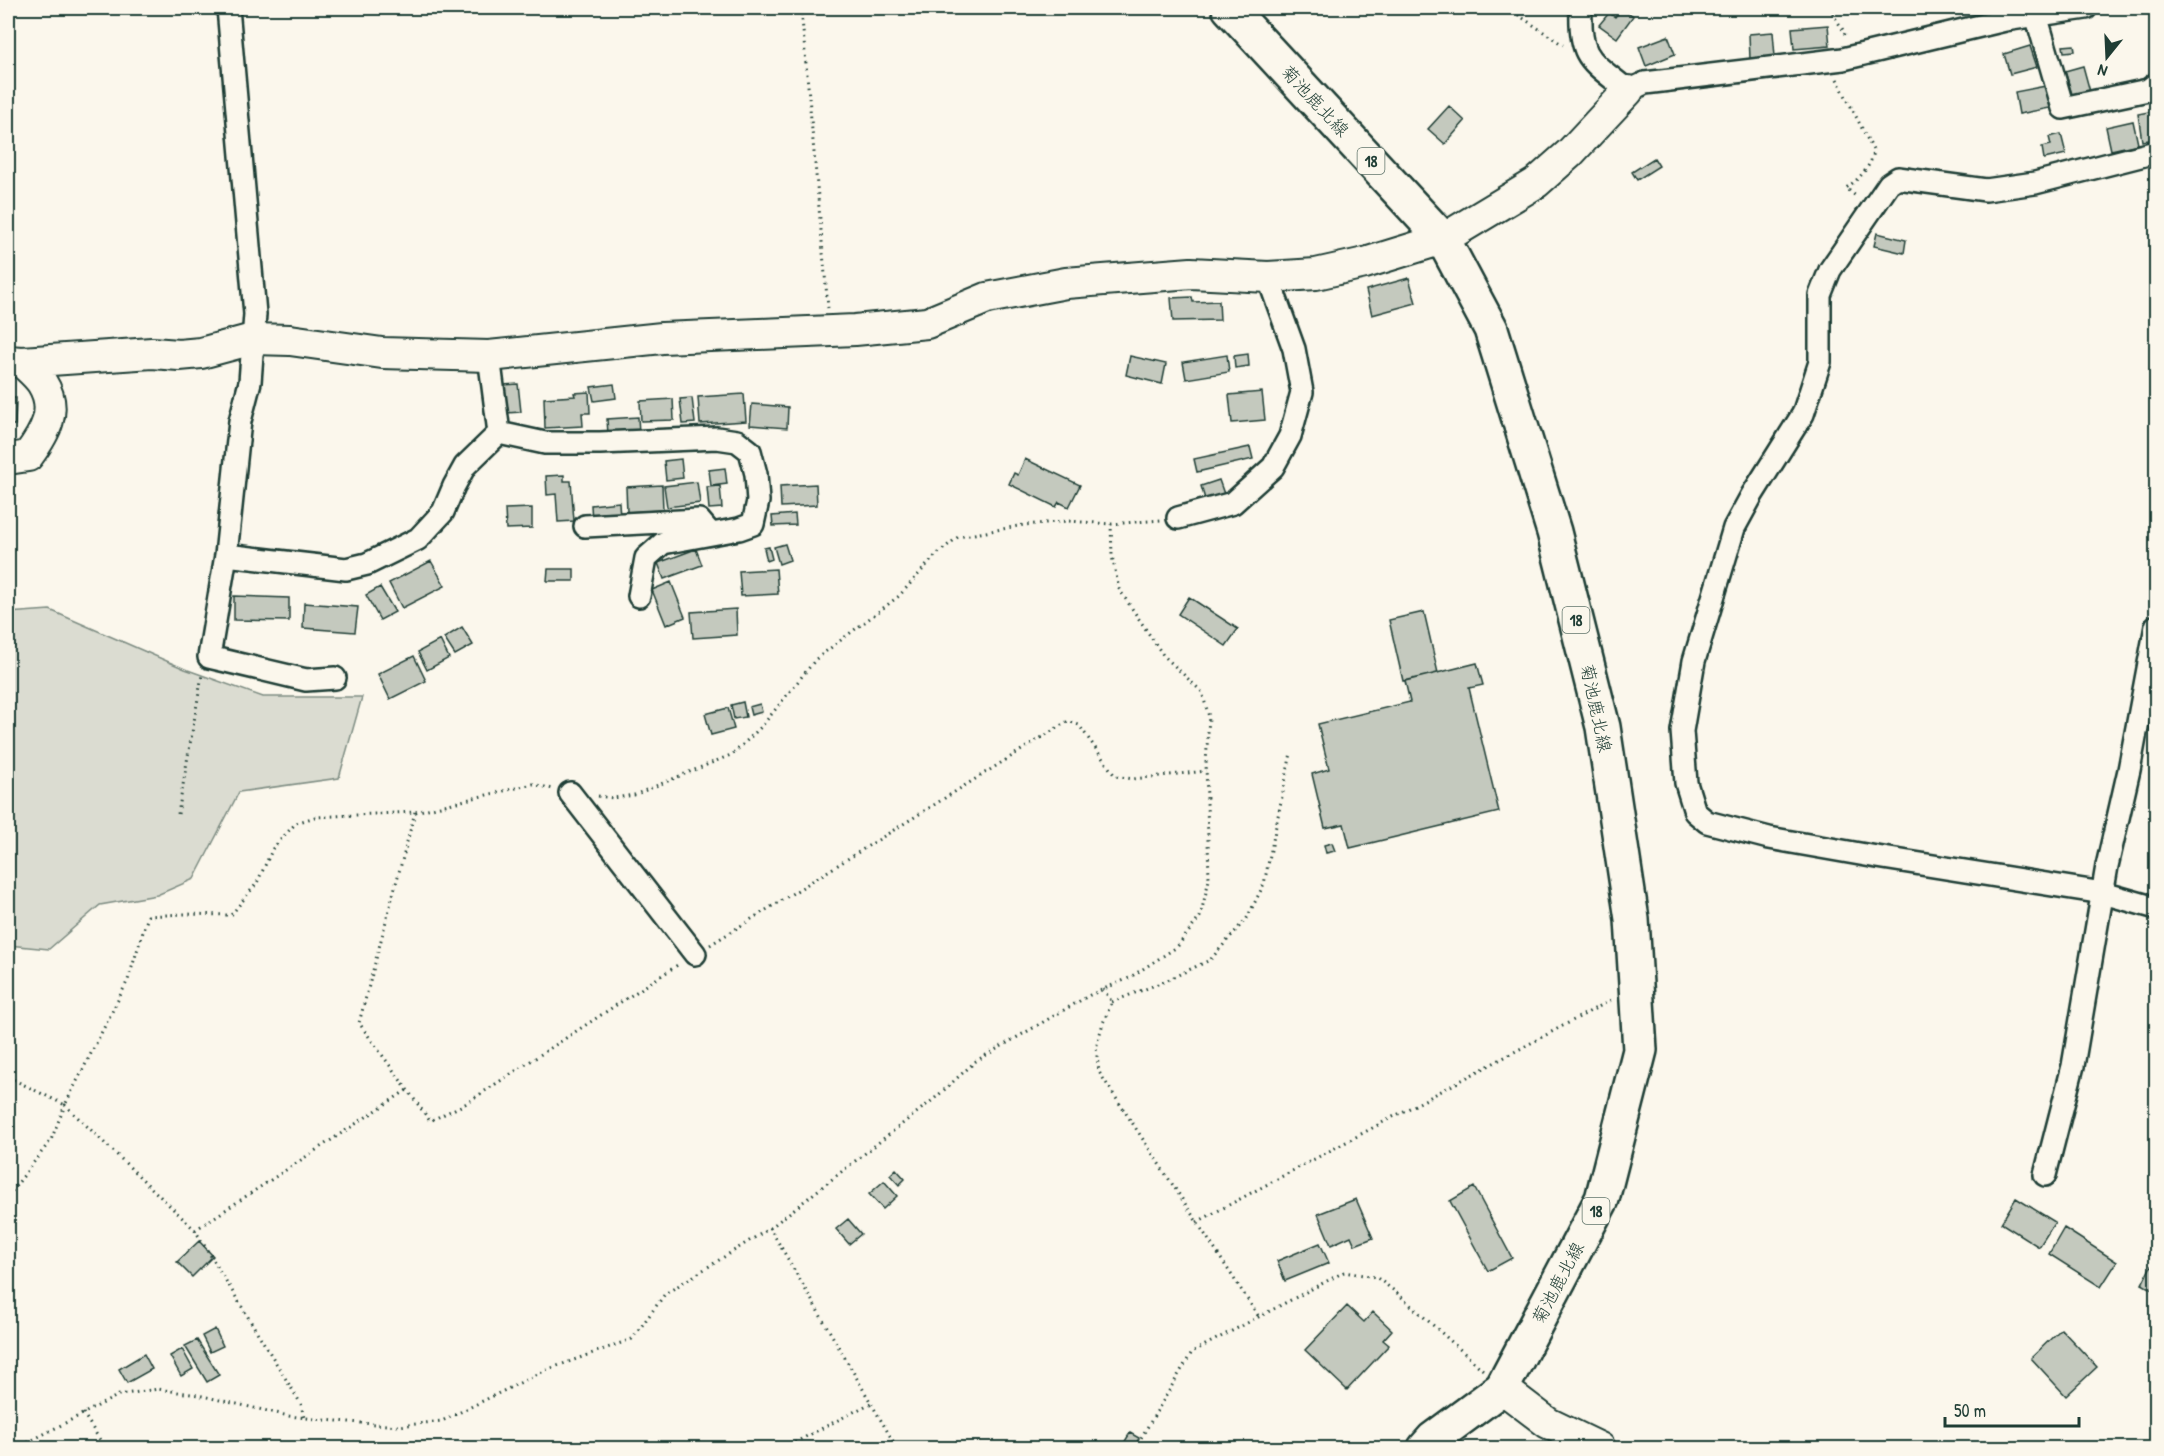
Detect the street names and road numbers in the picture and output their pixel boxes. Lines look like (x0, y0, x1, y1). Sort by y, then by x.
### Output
street label: 菊池鹿北線 (1276, 59, 1355, 142)
road number: 18 (1358, 148, 1384, 174)
road number: 18 (1562, 607, 1590, 633)
street label: 菊池鹿北線 (1575, 661, 1618, 755)
road number: 18 (1582, 1198, 1610, 1224)
street label: 菊池鹿北線 (1525, 1237, 1590, 1328)

